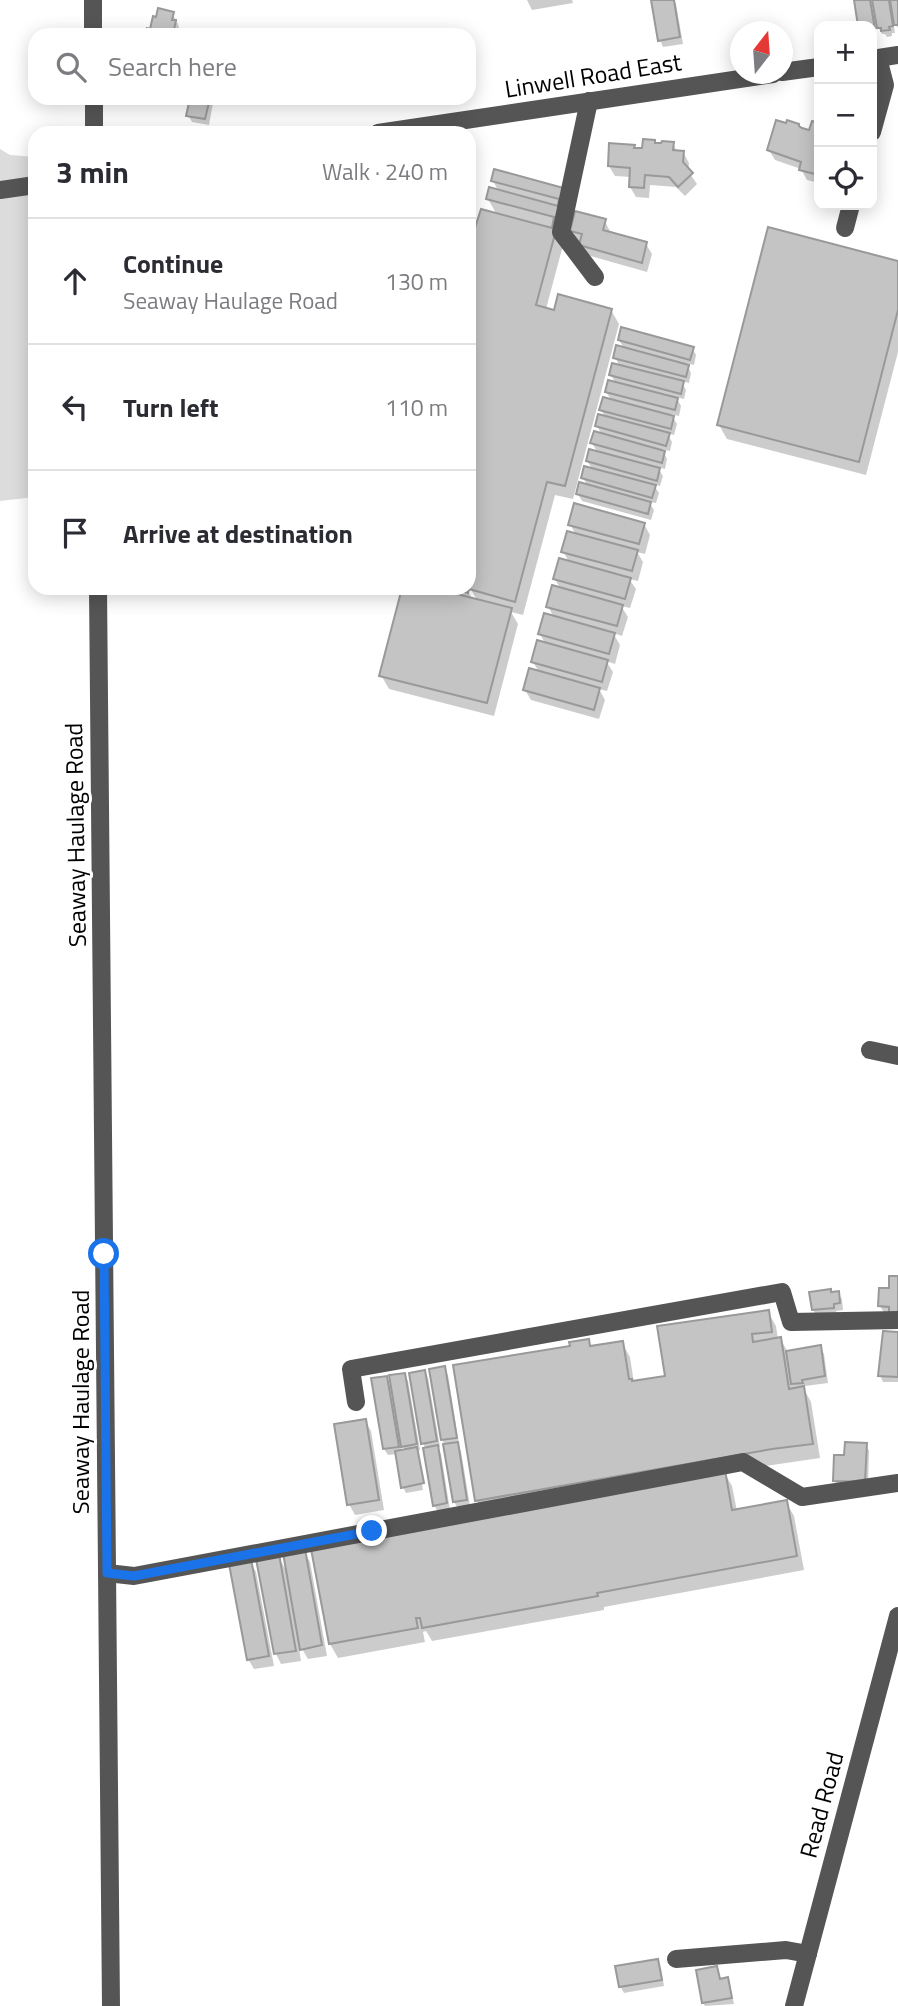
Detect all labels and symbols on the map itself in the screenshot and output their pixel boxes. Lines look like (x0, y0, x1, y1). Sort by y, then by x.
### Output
north arrow (730, 21, 793, 84)
street label: Linwell Road East (502, 43, 684, 107)
street label: Seaway Haulage Road (55, 723, 95, 947)
route start (88, 1238, 119, 1269)
street label: Seaway Haulage Road (62, 1290, 98, 1514)
route end (356, 1515, 387, 1546)
street label: Read Road (790, 1748, 852, 1862)

